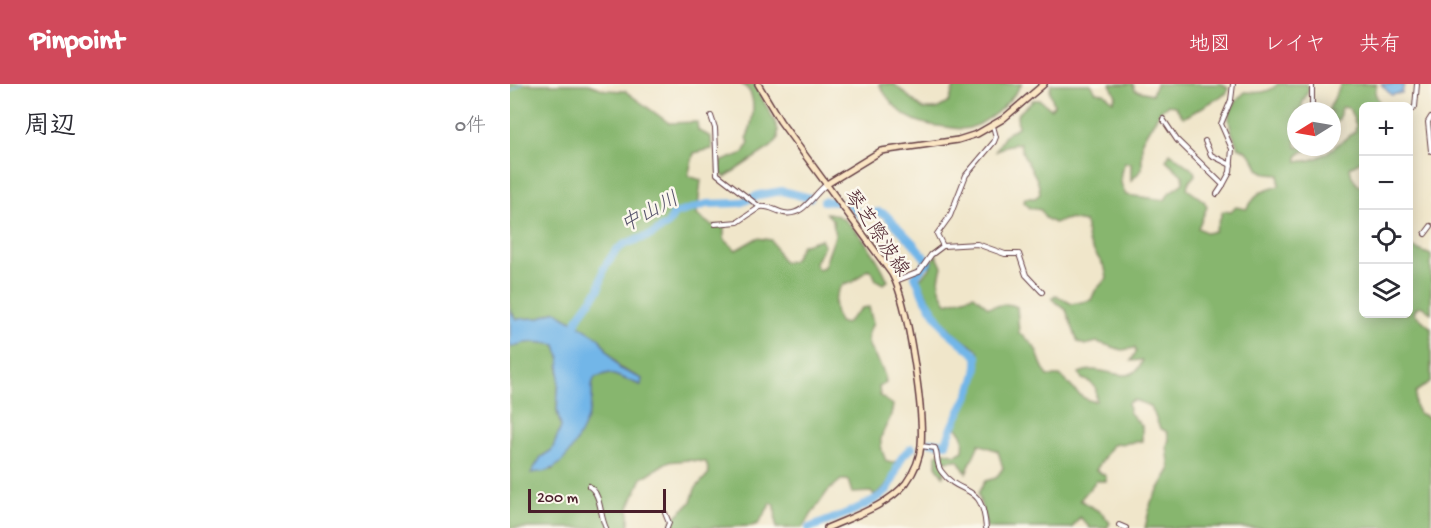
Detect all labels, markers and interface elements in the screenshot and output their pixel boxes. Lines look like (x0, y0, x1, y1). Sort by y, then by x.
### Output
text: Pinpoint (30, 26, 124, 59)
text: 地図 (1189, 34, 1231, 59)
text: レイヤ (1264, 34, 1326, 59)
text: 共有 (1359, 34, 1401, 59)
north arrow (1287, 102, 1341, 156)
map controls (1359, 102, 1413, 318)
button: + (1359, 102, 1413, 156)
text: 周辺 (24, 113, 76, 144)
text: 0件 (455, 116, 486, 139)
button: − (1359, 156, 1413, 210)
street label: 琴芝際波線 (838, 185, 914, 282)
water label: 中山川 (616, 186, 684, 240)
button: locate (1359, 210, 1413, 264)
button: layers (1359, 264, 1413, 318)
scale bar (528, 486, 666, 514)
text: 200 m (537, 490, 578, 509)

